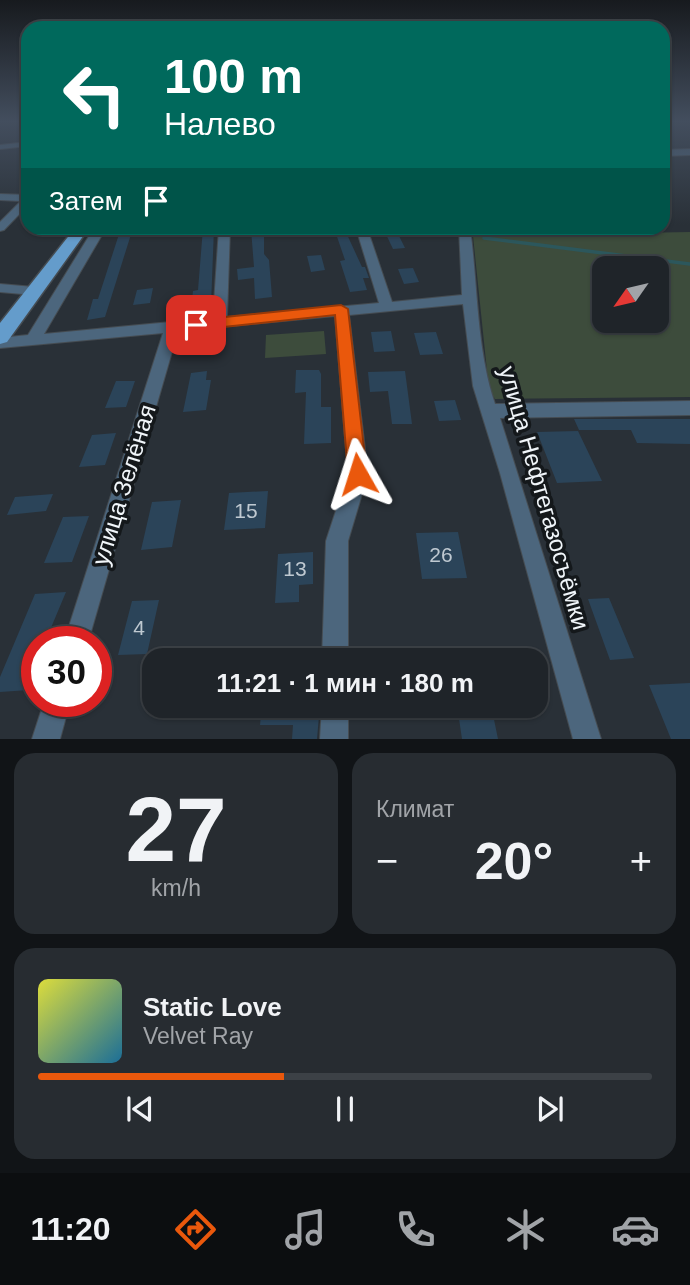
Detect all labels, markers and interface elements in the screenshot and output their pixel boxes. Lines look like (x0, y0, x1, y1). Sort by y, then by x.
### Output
icon: left (49, 49, 140, 140)
text: 100 m (164, 49, 303, 103)
text: Налево (164, 106, 276, 142)
icon: arrive (137, 182, 175, 220)
text: Затем (49, 186, 123, 216)
north arrow (592, 256, 668, 332)
map controls (592, 256, 669, 333)
pin (166, 295, 226, 355)
icon: arrive (177, 306, 215, 344)
street label: улица Нефтегазосъёмки (494, 363, 595, 633)
street label: улица Зелёная (86, 401, 161, 568)
position arrow (321, 437, 395, 511)
house number: 15 (234, 499, 258, 522)
house number: 26 (429, 543, 453, 566)
house number: 13 (283, 557, 307, 580)
house number: 4 (133, 616, 145, 639)
speed limit sign: 30 (21, 626, 112, 717)
text: 11:21 · 1 мин · 180 m (216, 668, 474, 698)
text: 27 (125, 779, 227, 880)
text: Климат (376, 796, 454, 822)
text: 20° (475, 832, 553, 890)
text: − (376, 840, 398, 882)
text: + (630, 840, 652, 882)
text: km/h (151, 875, 201, 901)
text: Static Love (143, 992, 282, 1022)
text: Velvet Ray (143, 1023, 253, 1049)
icon: previous (121, 1090, 159, 1128)
icon: pause (326, 1090, 364, 1128)
icon: next (531, 1090, 569, 1128)
icon: directions (171, 1205, 220, 1254)
icon: music (281, 1205, 330, 1254)
icon: phone (391, 1205, 440, 1254)
icon: climate (501, 1205, 550, 1254)
icon: car (611, 1205, 660, 1254)
text: 11:20 (30, 1211, 110, 1247)

